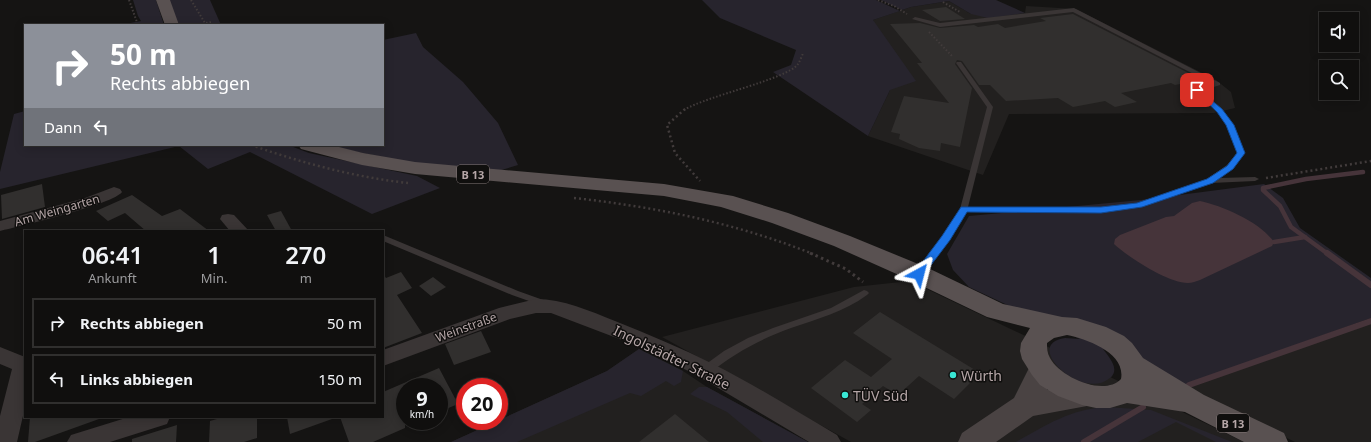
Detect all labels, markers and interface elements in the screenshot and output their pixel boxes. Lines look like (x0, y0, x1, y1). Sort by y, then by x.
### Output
map controls (1319, 12, 1359, 100)
button: sound (1319, 12, 1359, 52)
text: 50 m (110, 35, 177, 73)
icon: right (44, 40, 96, 92)
button: search (1319, 60, 1359, 100)
text: Rechts abbiegen (110, 71, 250, 95)
pin (1180, 73, 1214, 107)
icon: arrive (1186, 79, 1208, 101)
icon: left (90, 116, 112, 138)
text: Dann (44, 117, 82, 137)
road number: B 13 (457, 165, 489, 183)
street label: Am Weingarten (12, 190, 102, 230)
text: 06:41 (82, 238, 143, 271)
text: 1 (207, 238, 221, 271)
text: 270 (285, 238, 326, 271)
position arrow (898, 253, 940, 295)
text: Ankunft (88, 269, 137, 287)
text: Min. (201, 269, 228, 287)
text: m (300, 269, 312, 287)
street label: Weinstraße (433, 308, 499, 346)
icon: right (46, 312, 68, 334)
text: Rechts abbiegen (80, 313, 204, 333)
text: 50 m (327, 313, 362, 333)
street label: Ingolstädter Straße (611, 321, 734, 394)
place label: Würth (961, 366, 1002, 385)
icon: left (46, 368, 68, 390)
text: Links abbiegen (80, 369, 193, 389)
text: 150 m (318, 369, 362, 389)
marker: Würth (948, 370, 958, 380)
speed limit sign: 20 (456, 378, 508, 430)
text: 9 (416, 385, 428, 412)
place label: TÜV Süd (853, 386, 908, 405)
marker: TÜV Süd (840, 390, 850, 400)
text: km/h (410, 407, 434, 421)
road number: B 13 (1217, 414, 1249, 432)

